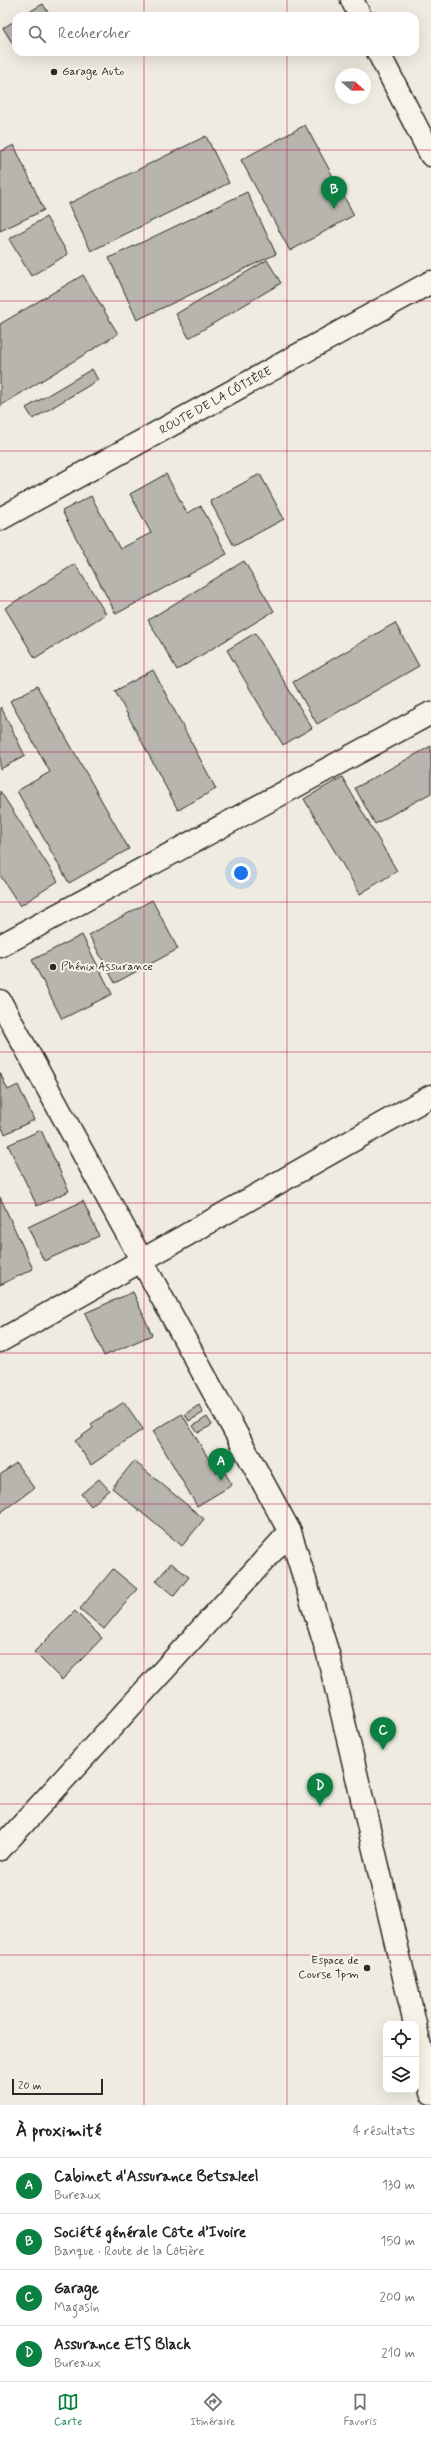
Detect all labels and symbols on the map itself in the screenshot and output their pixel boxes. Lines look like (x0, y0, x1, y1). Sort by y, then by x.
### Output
place label: Garage Auto (62, 64, 125, 80)
marker: Garage Auto (49, 67, 59, 77)
north arrow (335, 68, 371, 104)
pin: B (321, 176, 347, 209)
street label: ROUTE DE LA CÔTIÈRE (157, 363, 275, 439)
your location (231, 863, 251, 883)
place label: Phénix Assurance (61, 959, 153, 975)
marker: Phénix Assurance (48, 962, 58, 972)
pin: A (208, 1448, 234, 1481)
pin: C (370, 1717, 396, 1750)
pin: D (307, 1773, 333, 1806)
place label: Espace de Course Tpm (298, 1953, 359, 1983)
marker: Espace de Course Tpm (362, 1963, 372, 1973)
scale bar (12, 2077, 103, 2096)

